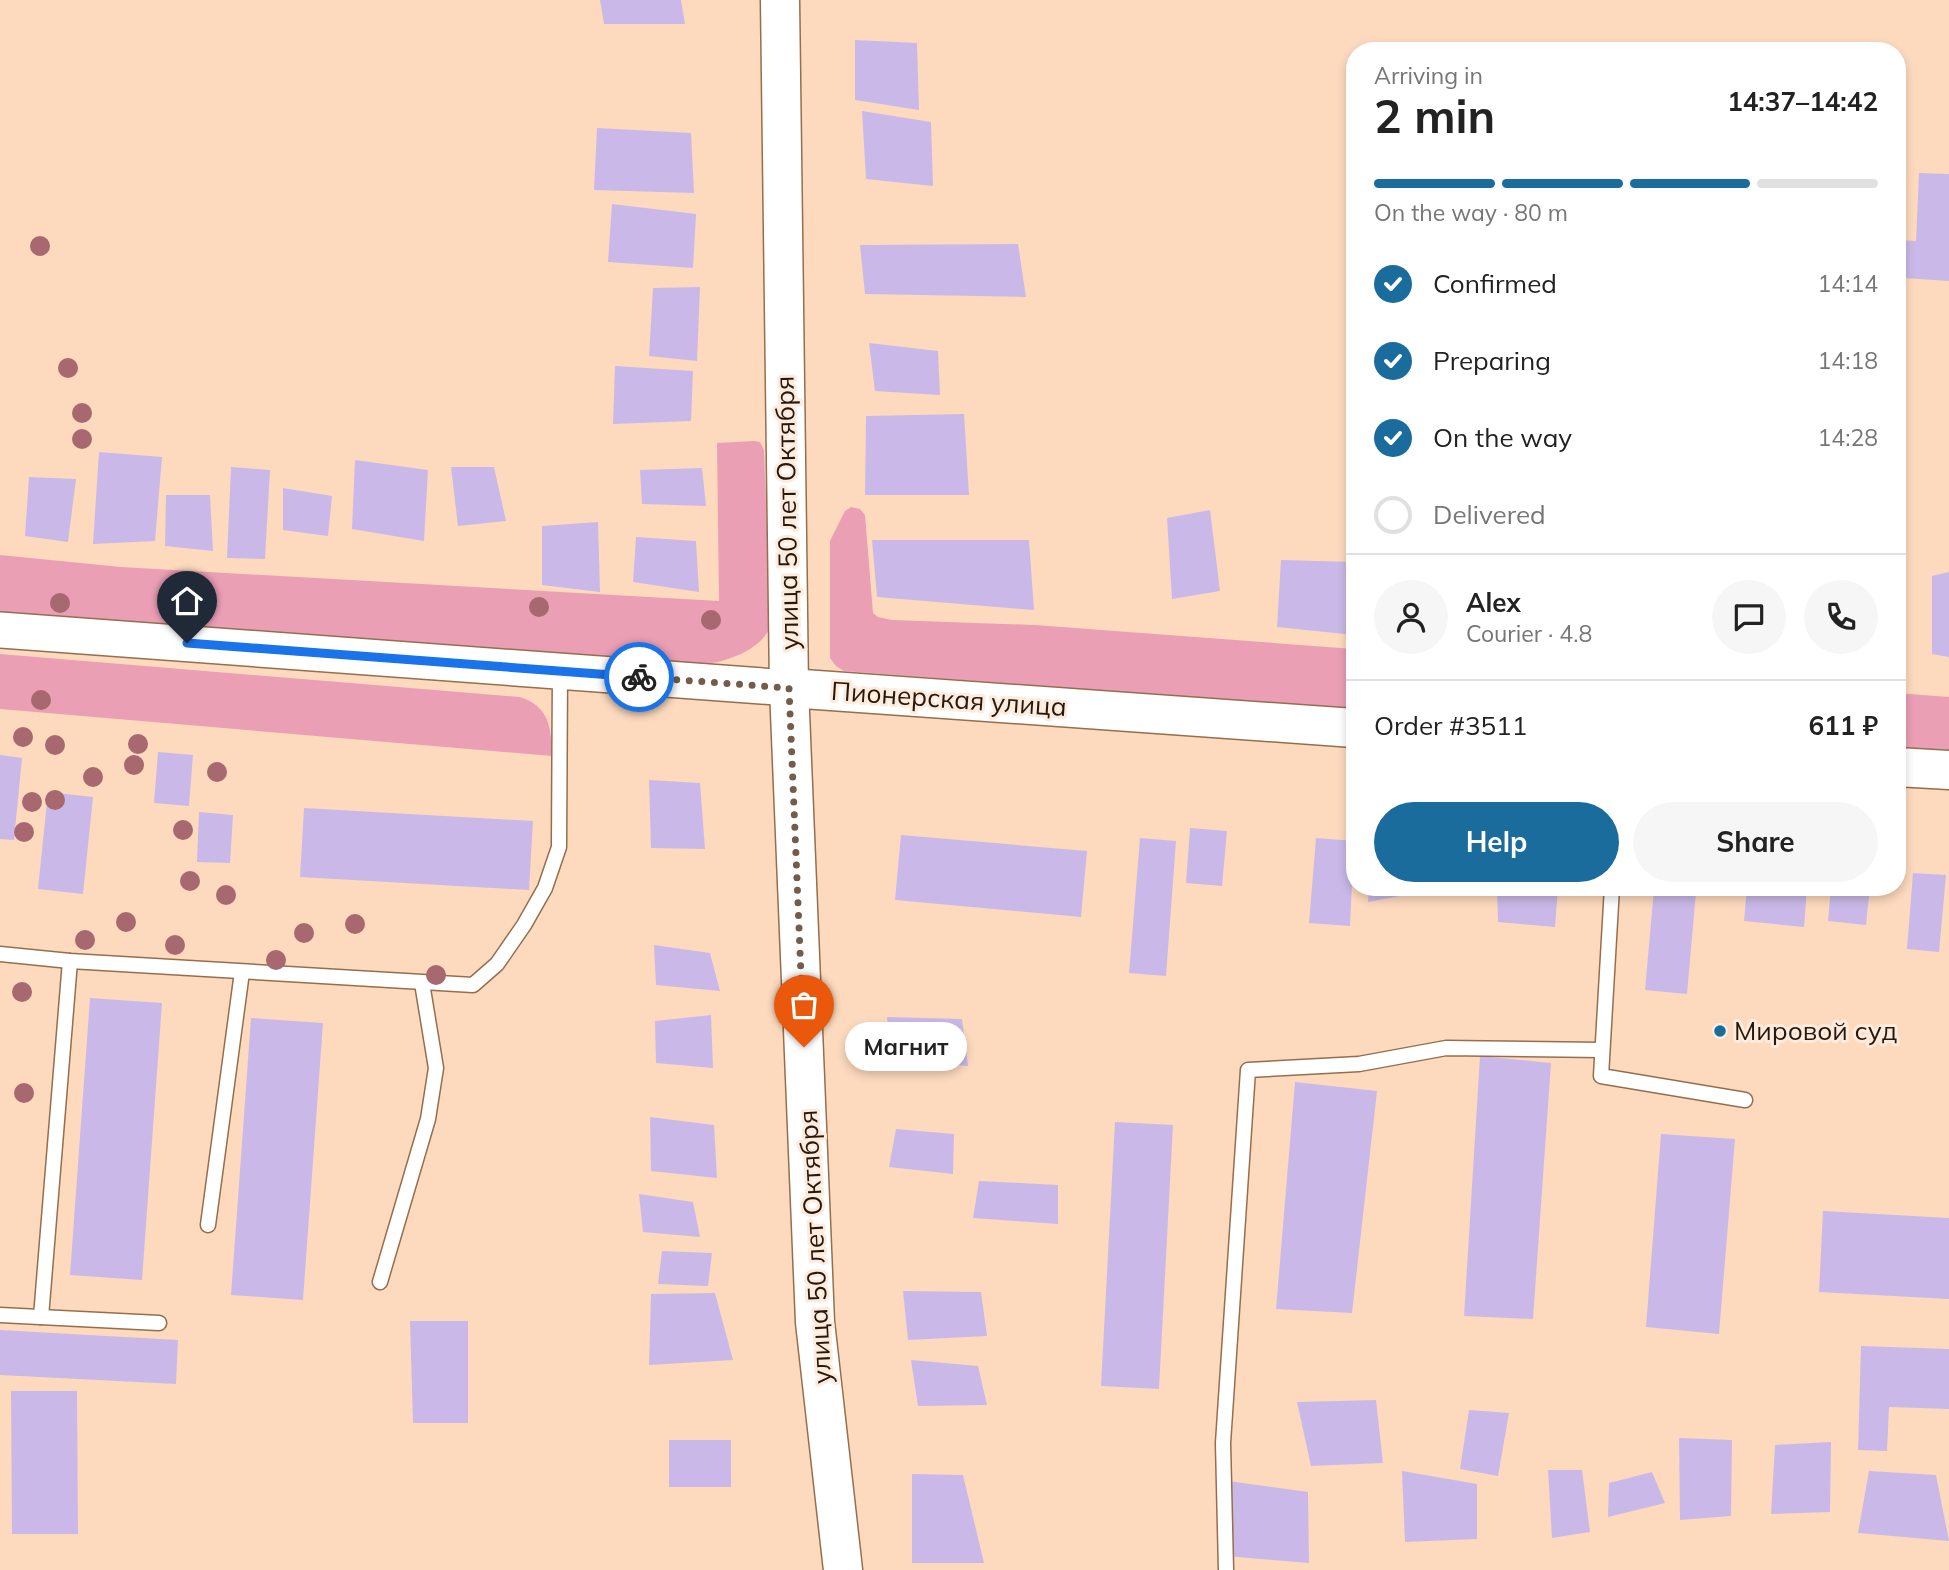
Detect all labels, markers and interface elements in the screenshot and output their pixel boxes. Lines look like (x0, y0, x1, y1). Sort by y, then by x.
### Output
text: Arriving in (1374, 61, 1483, 90)
text: 14:37–14:42 (1727, 85, 1878, 118)
text: 2 min (1374, 87, 1495, 145)
text: On the way · 80 m (1374, 198, 1568, 227)
icon: check (1374, 265, 1412, 303)
text: Confirmed (1433, 267, 1557, 300)
text: 14:14 (1818, 269, 1878, 298)
icon: check (1374, 342, 1412, 380)
text: Preparing (1433, 344, 1551, 377)
text: 14:18 (1818, 346, 1878, 375)
street label: улица 50 лет Октября (768, 376, 805, 650)
icon: check (1374, 419, 1412, 457)
text: On the way (1433, 421, 1572, 454)
text: 14:28 (1818, 423, 1878, 452)
text: Delivered (1433, 498, 1546, 531)
pin (157, 571, 217, 643)
button: person (1374, 580, 1448, 654)
button: chat (1712, 580, 1786, 654)
button: phone (1804, 580, 1878, 654)
icon: home (168, 582, 206, 620)
text: Alex (1466, 586, 1521, 619)
text: Courier · 4.8 (1466, 619, 1592, 648)
courier (604, 642, 674, 712)
icon: bike (620, 658, 658, 696)
street label: Пионерская улица (830, 674, 1068, 723)
text: Order #3511 (1374, 709, 1527, 742)
text: 611 ₽ (1808, 709, 1878, 742)
button: Help (1374, 802, 1619, 882)
button: Share (1633, 802, 1878, 882)
pin (774, 975, 834, 1047)
icon: bag (785, 986, 823, 1024)
place label: Мировой суд (1734, 1014, 1897, 1047)
callout: Магнит (846, 1023, 968, 1072)
marker: Мировой суд (1712, 1023, 1728, 1039)
text: Магнит (864, 1032, 948, 1061)
street label: улица 50 лет Октября (791, 1109, 838, 1385)

